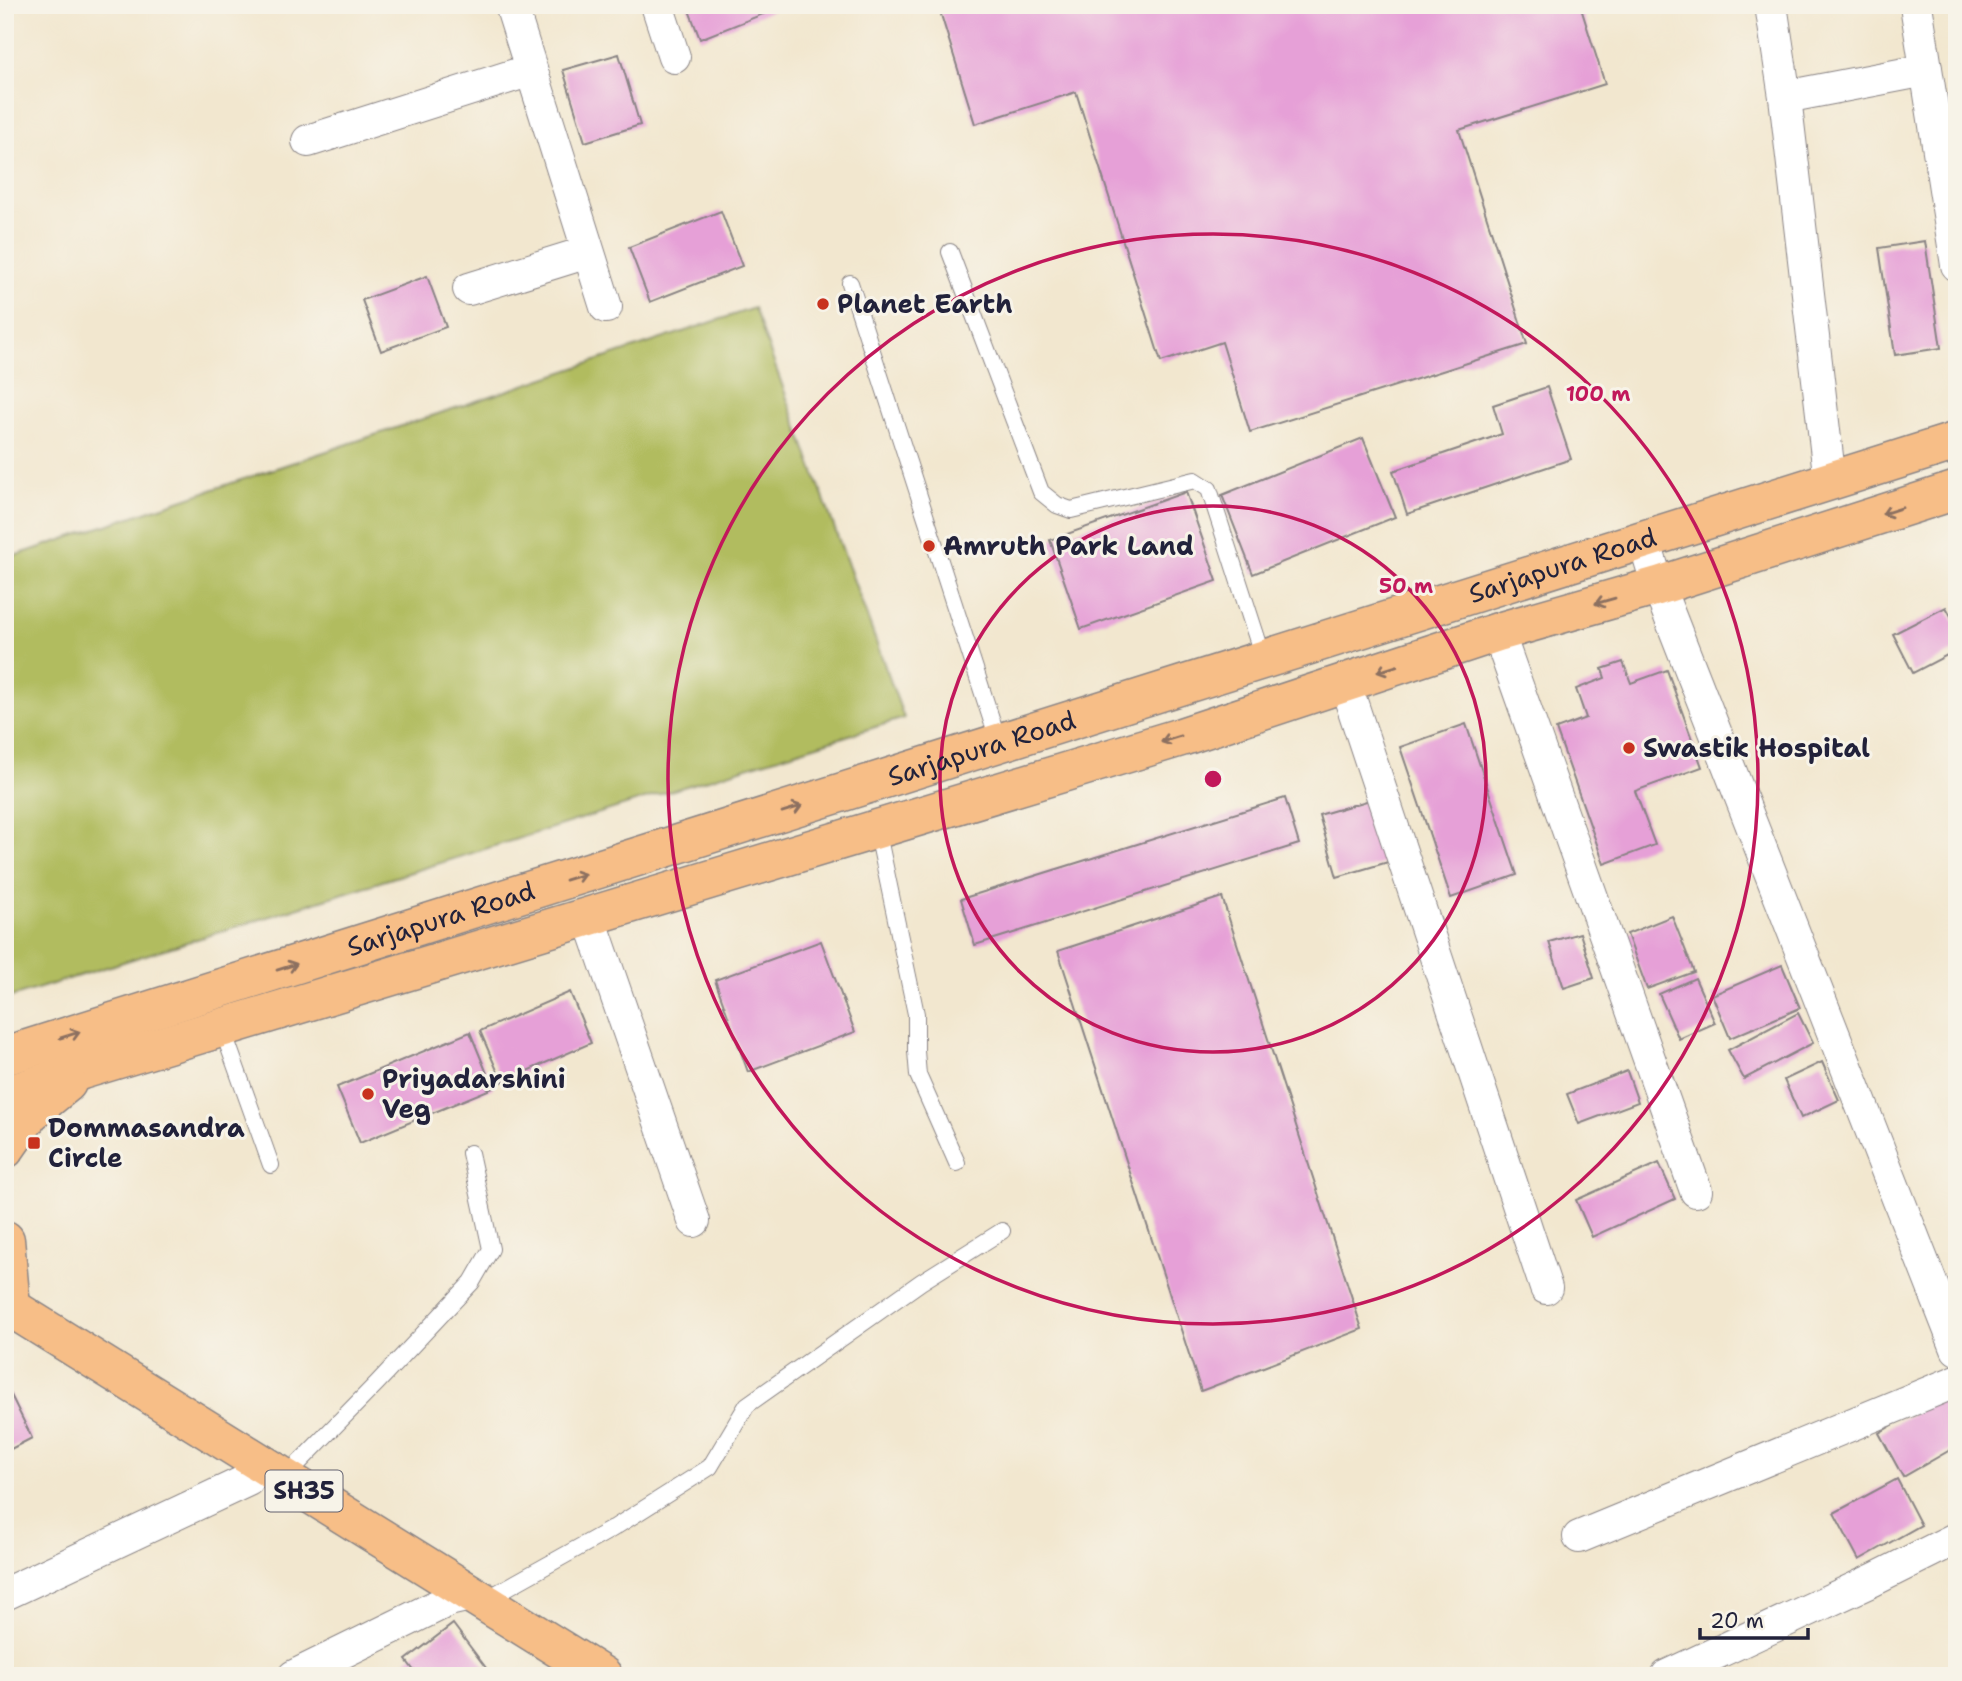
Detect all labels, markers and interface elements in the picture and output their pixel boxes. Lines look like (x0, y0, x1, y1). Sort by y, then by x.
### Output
place label: Planet Earth (837, 286, 1013, 321)
marker: Planet Earth (815, 296, 831, 312)
text: 100 m (1566, 380, 1630, 408)
one-way arrow (1881, 506, 1903, 518)
street label: Sarjapura Road (1464, 519, 1661, 611)
place label: Amruth Park Land (943, 528, 1194, 563)
marker: Amruth Park Land (921, 538, 937, 554)
text: 50 m (1379, 572, 1433, 600)
one-way arrow (1594, 596, 1616, 609)
one-way arrow (1377, 664, 1399, 676)
street label: Sarjapura Road (883, 702, 1080, 794)
place label: Swastik Hospital (1643, 730, 1870, 765)
one-way arrow (1160, 734, 1182, 747)
marker: Swastik Hospital (1621, 740, 1637, 756)
centre of rings (1201, 767, 1225, 791)
one-way arrow (780, 801, 802, 814)
one-way arrow (563, 869, 585, 882)
street label: Sarjapura Road (342, 872, 539, 964)
one-way arrow (276, 960, 298, 972)
one-way arrow (59, 1028, 81, 1041)
place label: Priyadarshini Veg (382, 1061, 566, 1126)
marker: Priyadarshini Veg (360, 1086, 376, 1102)
place label: Dommasandra Circle (48, 1110, 245, 1175)
marker: Dommasandra Circle (26, 1135, 42, 1151)
road number: SH35 (266, 1470, 342, 1512)
scale bar (1700, 1597, 1808, 1641)
text: 20 m (1710, 1607, 1764, 1635)

